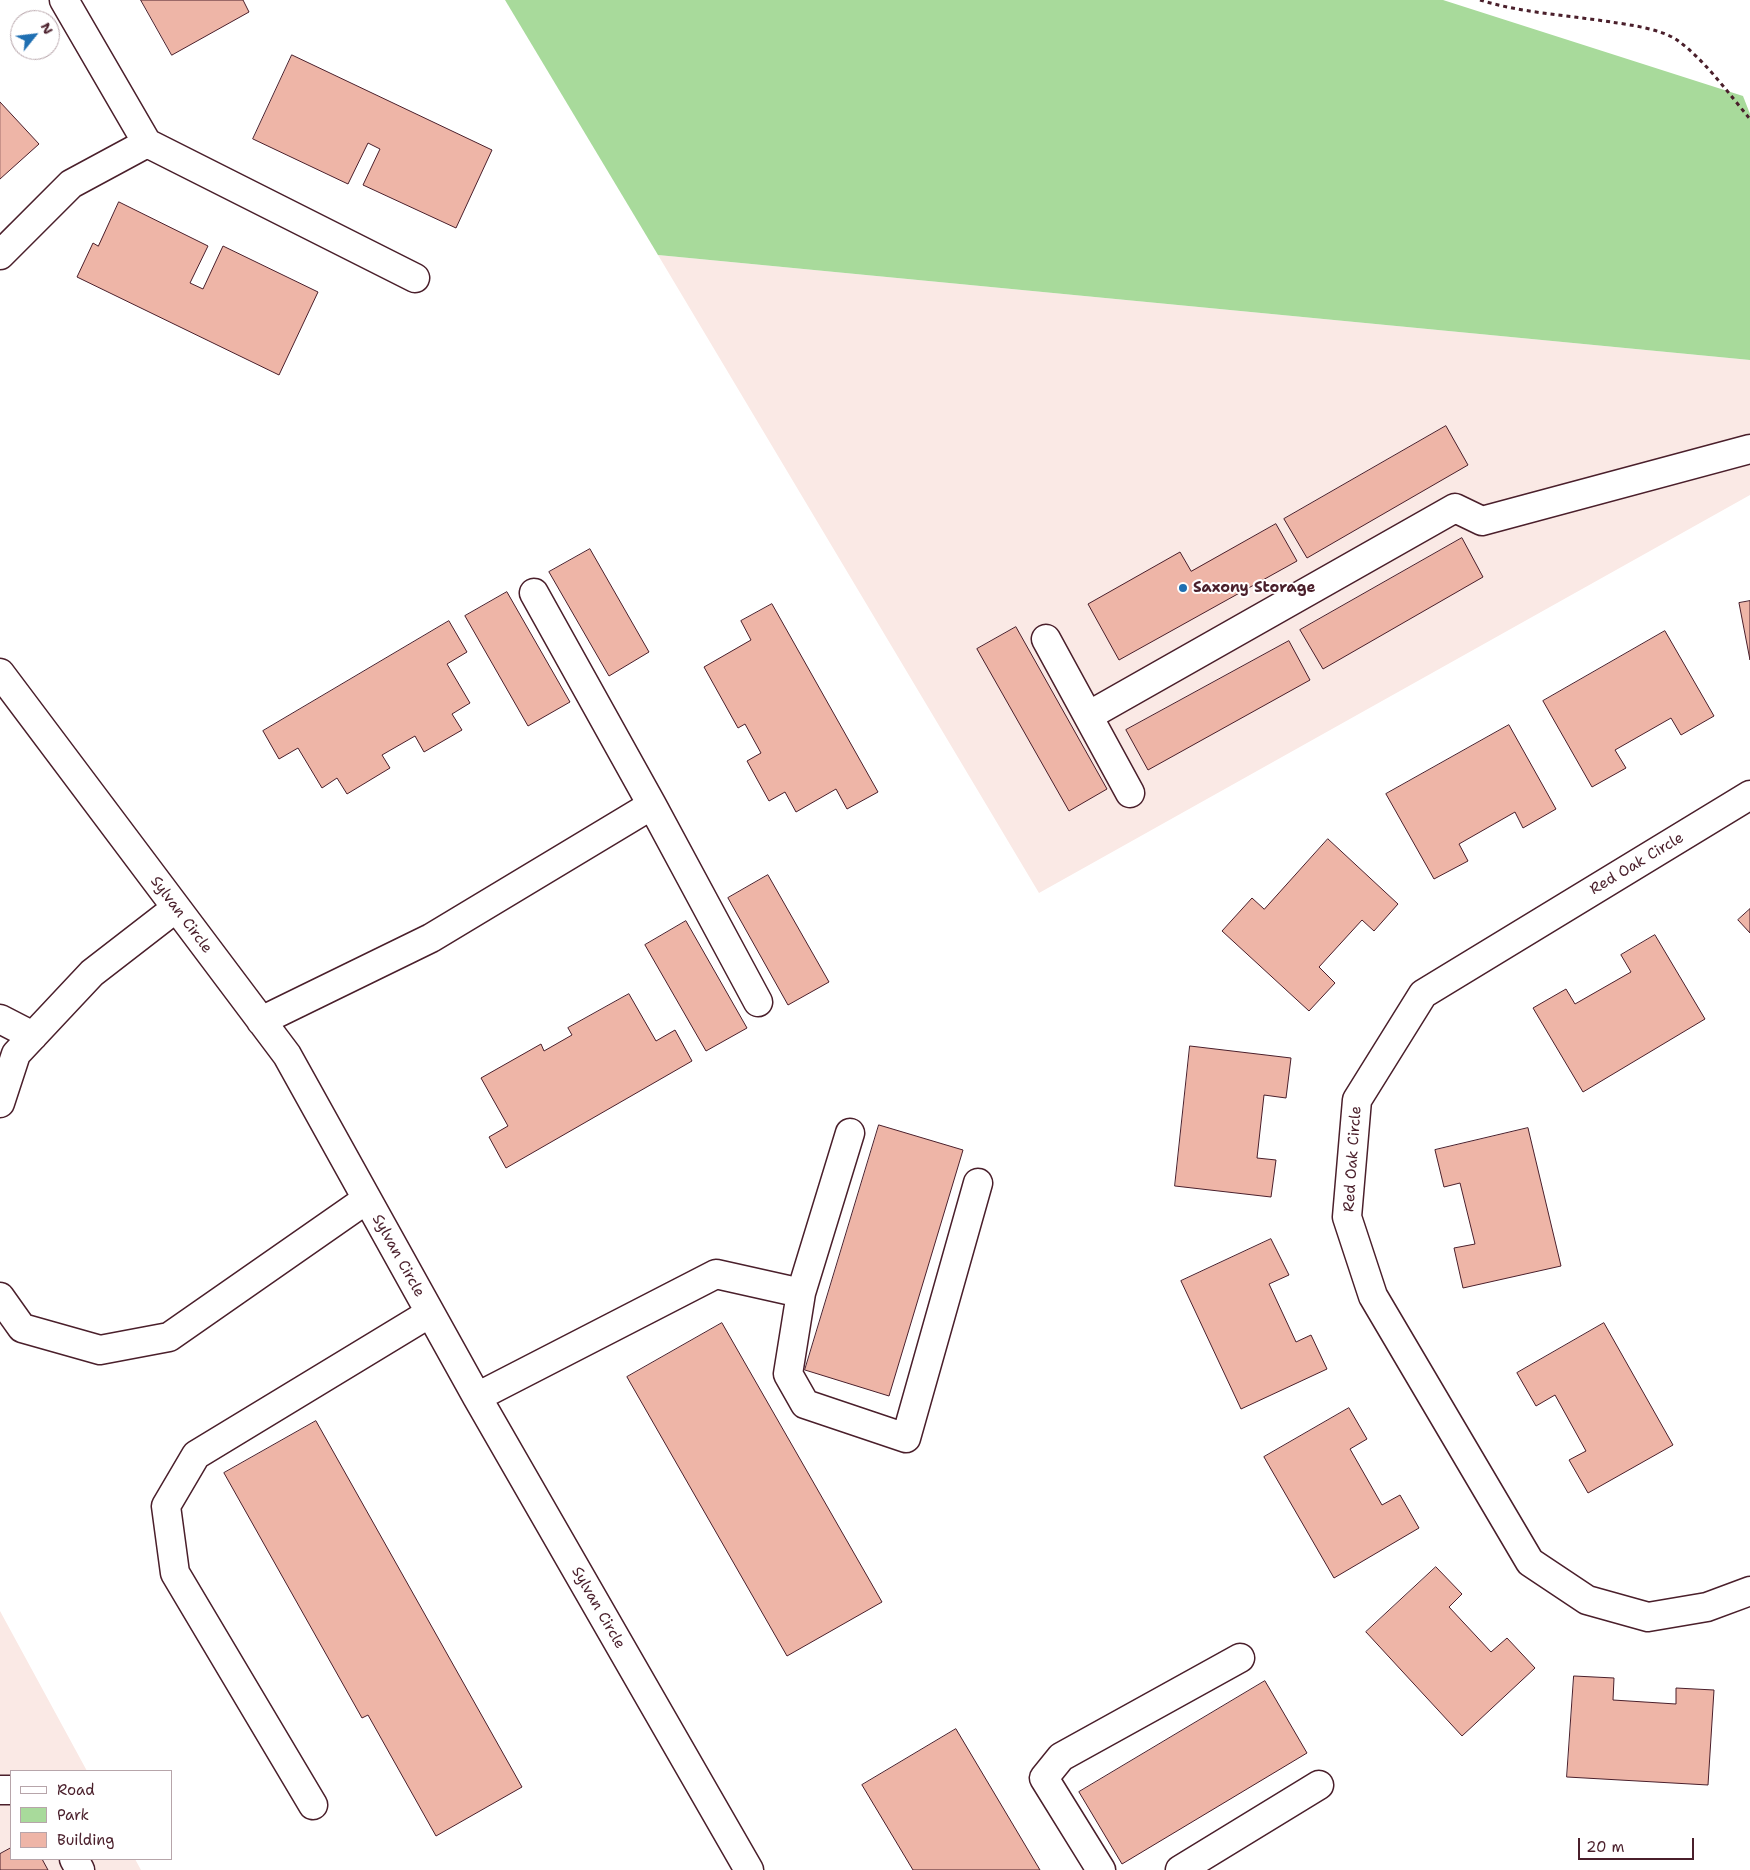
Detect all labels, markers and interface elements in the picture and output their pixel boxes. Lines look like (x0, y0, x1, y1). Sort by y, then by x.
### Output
north arrow (10, 10, 60, 60)
text: N (37, 19, 58, 37)
place label: Saxony Storage (1193, 579, 1316, 597)
marker: Saxony Storage (1177, 582, 1189, 594)
street label: Red Oak Circle (1587, 829, 1687, 899)
street label: Sylvan Circle (146, 873, 216, 957)
street label: Red Oak Circle (1340, 1105, 1366, 1213)
street label: Sylvan Circle (368, 1212, 428, 1300)
street label: Sylvan Circle (567, 1564, 629, 1652)
legend (10, 1770, 172, 1860)
text: Road (57, 1780, 95, 1800)
text: Park (57, 1805, 89, 1825)
scale bar (1580, 1828, 1696, 1860)
text: Building (57, 1830, 114, 1850)
text: 20 m (1586, 1837, 1625, 1857)

